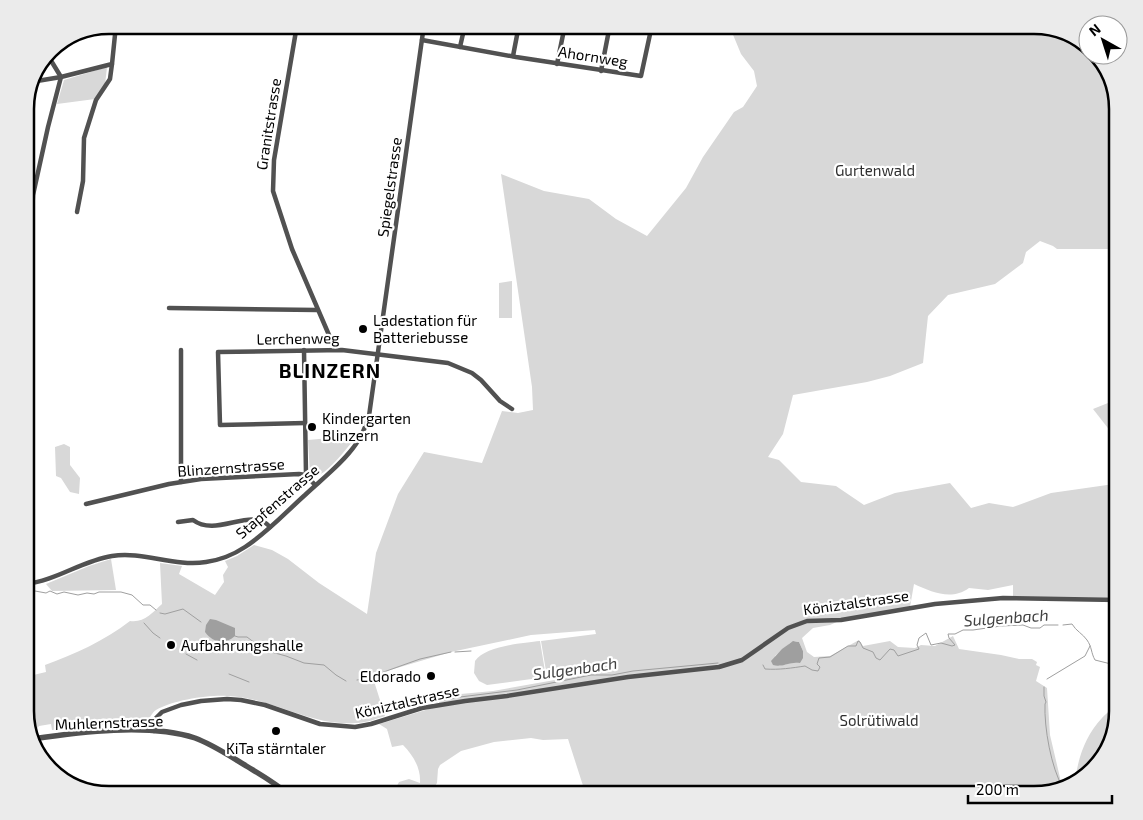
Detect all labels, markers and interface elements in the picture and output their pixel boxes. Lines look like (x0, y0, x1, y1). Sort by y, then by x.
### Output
north arrow (1078, 15, 1128, 65)
text: N (1085, 20, 1104, 39)
street label: Ahornweg (557, 42, 630, 70)
street label: Granitstrasse (252, 77, 284, 171)
street label: Spiegelstrasse (373, 136, 405, 238)
park label: Gurtenwald (835, 161, 915, 179)
place label: Ladestation für Batteriebusse (373, 311, 477, 346)
marker: Ladestation für Batteriebusse (357, 323, 369, 335)
street label: Lerchenweg (256, 328, 340, 348)
district label: BLINZERN (279, 358, 381, 382)
place label: Kindergarten Blinzern (322, 409, 411, 444)
marker: Kindergarten Blinzern (306, 421, 318, 433)
street label: Blinzernstrasse (177, 454, 285, 480)
street label: Stapfenstrasse (232, 460, 322, 542)
street label: Köniztalstrasse (802, 586, 910, 618)
water label: Sulgenbach (963, 605, 1049, 629)
place label: Aufbahrungshalle (181, 636, 303, 654)
marker: Aufbahrungshalle (165, 639, 177, 651)
water label: Sulgenbach (532, 653, 618, 683)
place label: Eldorado (360, 667, 421, 685)
marker: Eldorado (425, 670, 437, 682)
street label: Köniztalstrasse (353, 680, 461, 722)
street label: Muhlernstrasse (54, 711, 164, 733)
park label: Solrütiwald (840, 711, 919, 729)
marker: KiTa stärntaler (270, 725, 282, 737)
place label: KiTa stärntaler (226, 739, 326, 757)
scale bar (968, 772, 1112, 804)
text: 200 m (976, 780, 1019, 798)

